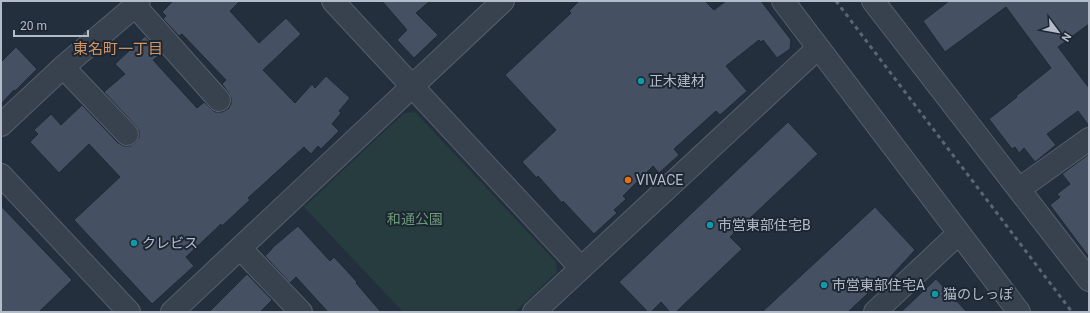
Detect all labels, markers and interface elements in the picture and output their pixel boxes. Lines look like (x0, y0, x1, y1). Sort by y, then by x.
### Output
scale bar (14, 12, 88, 38)
north arrow (1038, 12, 1078, 52)
text: 20 m (20, 19, 47, 33)
text: N (1058, 30, 1074, 44)
district label: 東名町一丁目 (73, 40, 163, 58)
place label: 正木建材 (649, 73, 705, 89)
marker: 正木建材 (636, 76, 646, 86)
place label: VIVACE (636, 172, 683, 188)
marker: VIVACE (623, 175, 633, 185)
park label: 和通公園 (387, 211, 443, 227)
place label: 市営東部住宅B (718, 217, 811, 233)
marker: 市営東部住宅B (705, 220, 715, 230)
place label: クレビス (142, 235, 198, 251)
marker: クレビス (129, 238, 139, 248)
place label: 市営東部住宅A (832, 277, 925, 293)
marker: 市営東部住宅A (819, 280, 829, 290)
place label: 猫のしっぽ (943, 286, 1013, 302)
marker: 猫のしっぽ (930, 289, 940, 299)

